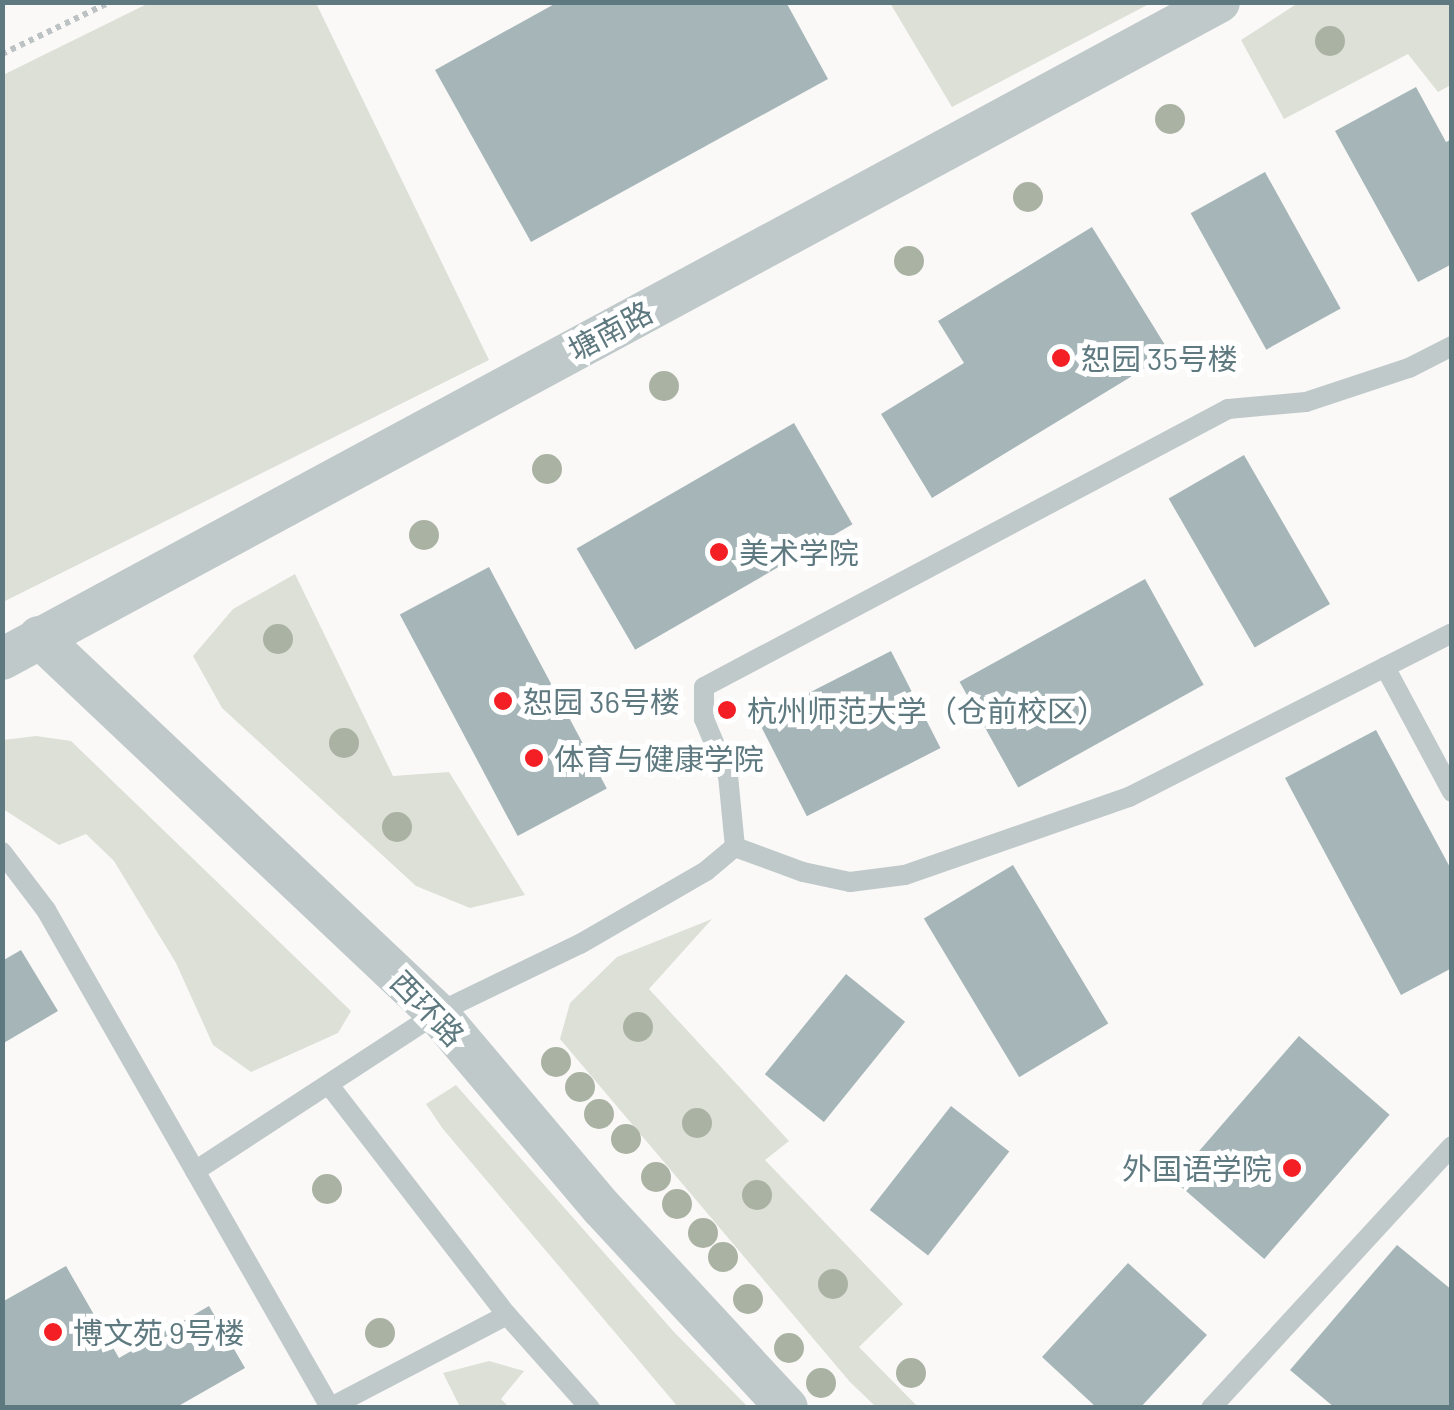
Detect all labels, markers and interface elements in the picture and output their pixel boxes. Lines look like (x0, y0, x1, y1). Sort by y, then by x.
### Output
street label: 塘南路 (562, 293, 658, 367)
place label: 恕园 35号楼 (1081, 340, 1238, 376)
marker: 恕园 35号楼 (1050, 347, 1072, 369)
place label: 美术学院 (739, 534, 859, 570)
marker: 美术学院 (708, 541, 730, 563)
place label: 恕园 36号楼 (523, 683, 680, 719)
marker: 恕园 36号楼 (492, 690, 514, 712)
place label: 杭州师范大学（仓前校区） (747, 692, 1107, 728)
marker: 杭州师范大学（仓前校区） (716, 699, 738, 721)
place label: 体育与健康学院 (554, 740, 764, 776)
marker: 体育与健康学院 (523, 747, 545, 769)
street label: 西环路 (384, 963, 472, 1053)
place label: 外国语学院 (1122, 1150, 1272, 1186)
marker: 外国语学院 (1281, 1157, 1303, 1179)
place label: 博文苑 9号楼 (73, 1314, 245, 1350)
marker: 博文苑 9号楼 (42, 1321, 64, 1343)

